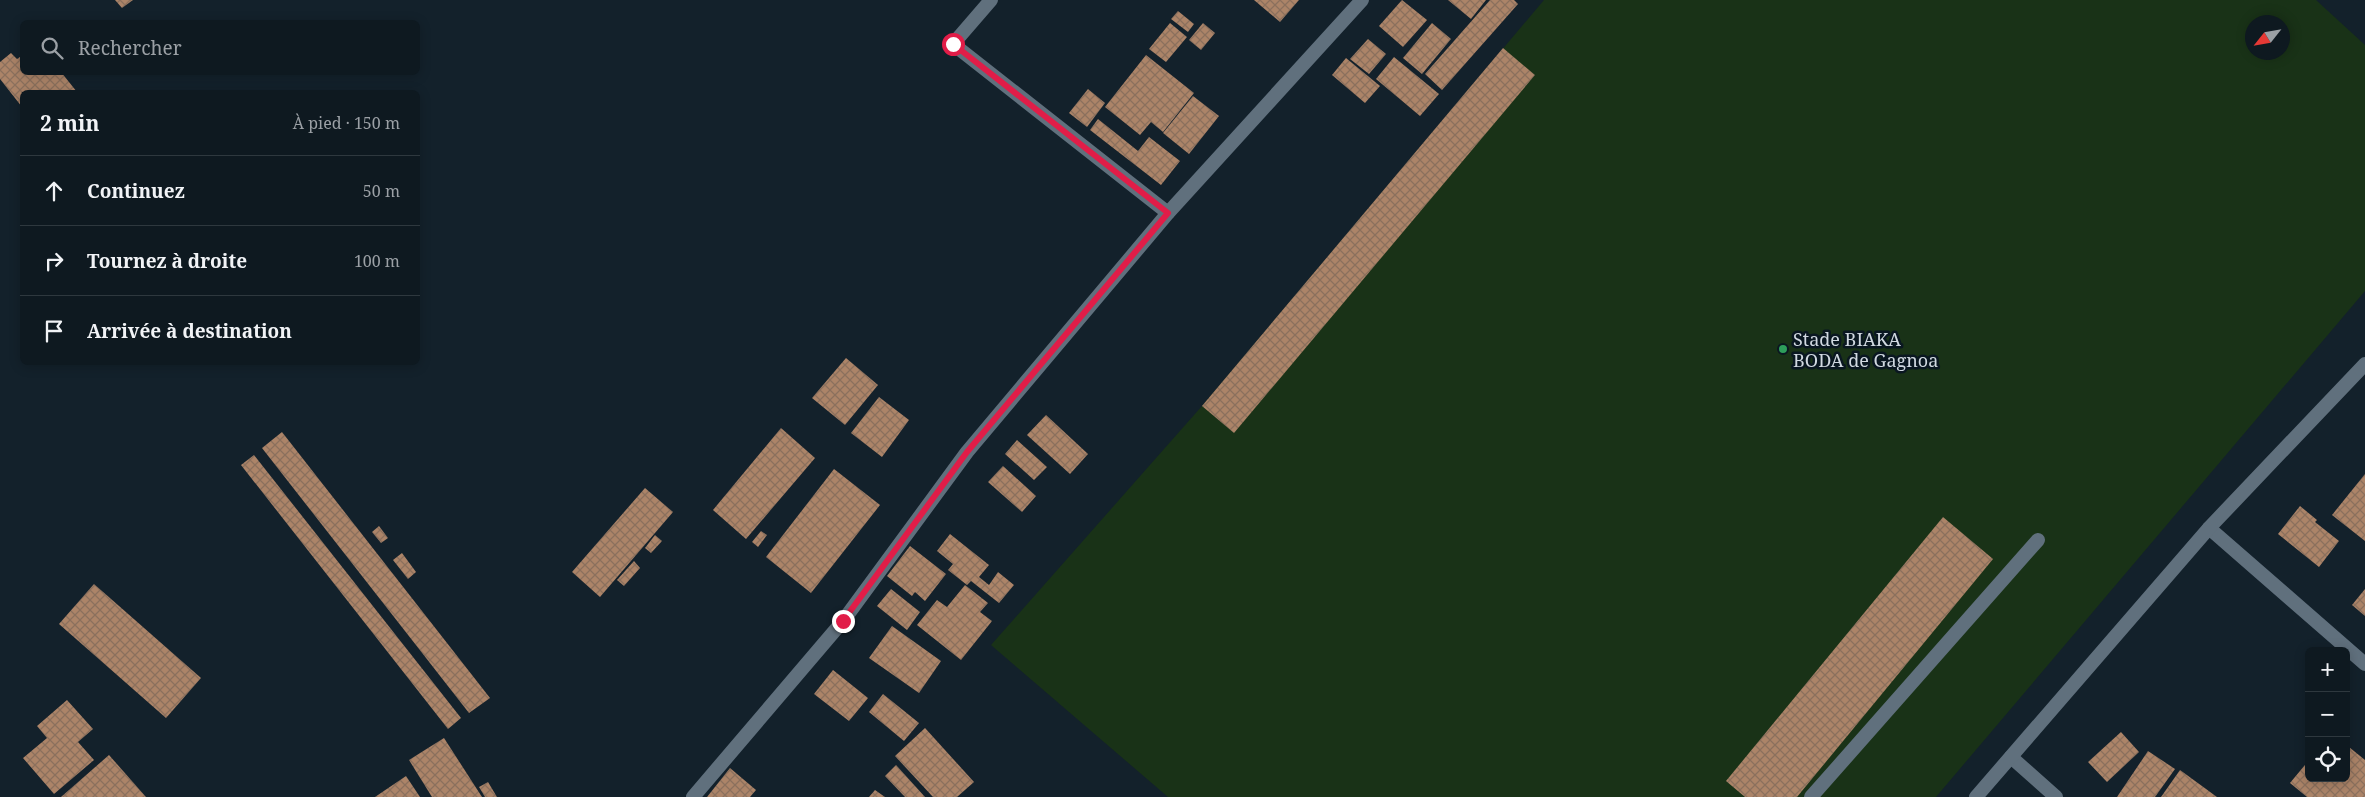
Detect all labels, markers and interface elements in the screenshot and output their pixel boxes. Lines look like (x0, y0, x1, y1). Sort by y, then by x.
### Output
north arrow (2245, 15, 2290, 60)
search box (20, 20, 420, 75)
route start (942, 33, 965, 56)
icon: search (38, 34, 66, 62)
text: Rechercher (78, 35, 182, 61)
text: 2 min (40, 109, 99, 137)
text: À pied · 150 m (293, 112, 400, 134)
icon: ahead (40, 177, 68, 205)
text: Continuez (87, 178, 185, 204)
text: 50 m (363, 180, 400, 202)
icon: right (40, 247, 68, 275)
text: Tournez à droite (87, 248, 247, 274)
text: 100 m (354, 250, 400, 272)
icon: arrive (40, 317, 68, 345)
text: Arrivée à destination (87, 318, 292, 344)
place label: Stade BIAKA BODA de Gagnoa (1793, 327, 1938, 372)
marker: Stade BIAKA BODA de Gagnoa (1777, 343, 1789, 355)
route end (832, 610, 855, 633)
map controls (2305, 647, 2350, 782)
button: + (2305, 647, 2350, 692)
button: − (2305, 692, 2350, 737)
button: locate (2305, 737, 2350, 782)

